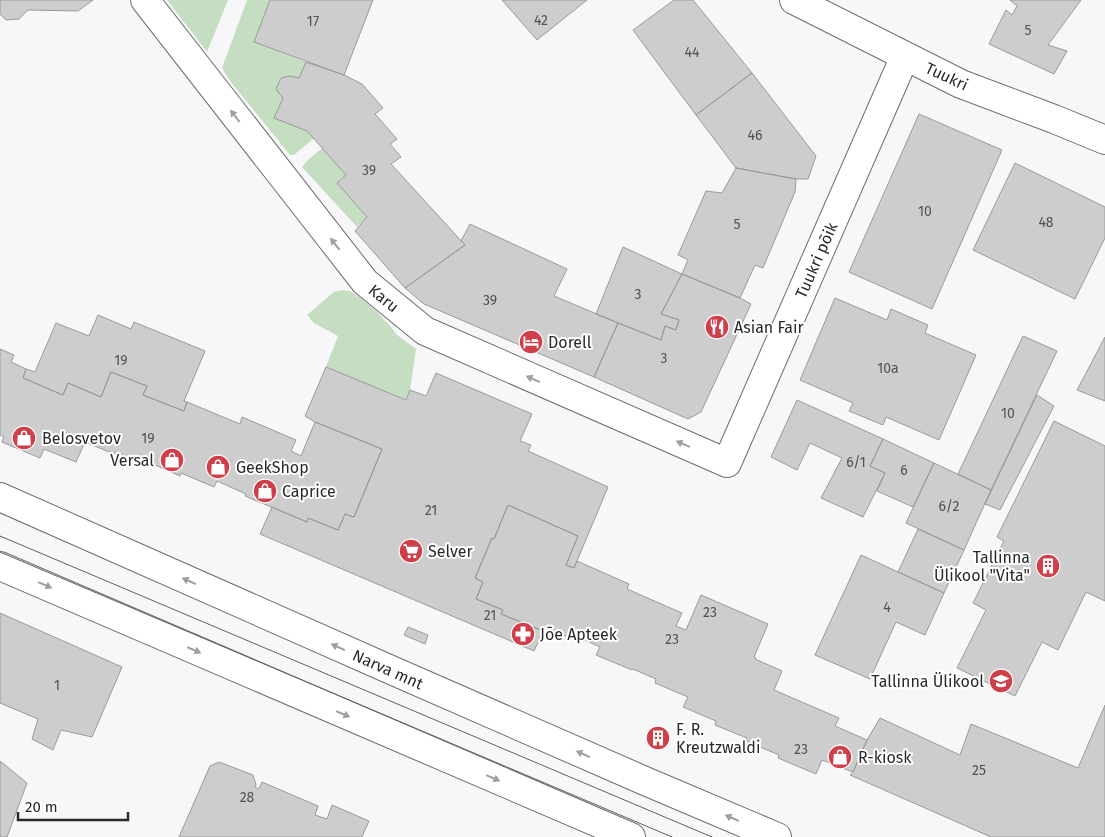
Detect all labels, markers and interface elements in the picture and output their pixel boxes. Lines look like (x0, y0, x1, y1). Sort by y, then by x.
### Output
house number: 42 (534, 12, 548, 29)
house number: 17 (307, 13, 319, 30)
house number: 5 (1024, 22, 1032, 39)
house number: 44 (685, 44, 700, 61)
street label: Tuukri (922, 58, 971, 95)
one-way arrow (230, 109, 240, 123)
house number: 46 (748, 127, 762, 144)
house number: 39 (362, 162, 376, 179)
house number: 10 (918, 203, 932, 220)
house number: 48 (1038, 214, 1054, 231)
house number: 5 (733, 216, 741, 233)
street label: Tuukri põik (791, 219, 842, 301)
one-way arrow (329, 238, 340, 251)
street label: Karu (365, 280, 403, 316)
house number: 3 (635, 286, 642, 303)
house number: 39 (483, 292, 497, 309)
restaurant icon: Asian Fair (704, 314, 730, 340)
place label: Asian Fair (734, 318, 805, 337)
hotel icon: Dorell (518, 329, 544, 355)
place label: Dorell (548, 333, 592, 352)
house number: 3 (661, 350, 668, 367)
house number: 19 (114, 352, 128, 369)
house number: 10a (877, 360, 899, 377)
one-way arrow (526, 374, 540, 382)
house number: 10 (1001, 405, 1015, 422)
shop icon: Belosvetov (11, 425, 37, 451)
place label: Belosvetov (42, 429, 121, 448)
house number: 19 (141, 430, 155, 447)
one-way arrow (675, 439, 690, 447)
shop icon: Versal (159, 447, 185, 473)
place label: Versal (110, 451, 154, 470)
shop icon: GeekShop (205, 454, 231, 480)
house number: 6/1 (846, 454, 866, 471)
place label: GeekShop (236, 458, 309, 477)
house number: 6 (900, 462, 908, 479)
shop icon: Caprice (252, 478, 278, 504)
place label: Caprice (282, 482, 336, 501)
house number: 6/2 (939, 498, 959, 515)
house number: 21 (425, 502, 437, 519)
supermarket icon: Selver (398, 538, 424, 564)
place label: Selver (428, 542, 473, 561)
place label: Tallinna Ülikool "Vita" (934, 548, 1030, 585)
building icon: Tallinna Ülikool "Vita" (1035, 553, 1061, 579)
one-way arrow (182, 577, 196, 585)
one-way arrow (38, 582, 52, 590)
house number: 4 (883, 599, 891, 616)
house number: 23 (703, 604, 717, 621)
house number: 21 (484, 607, 496, 624)
pharmacy icon: Jõe Apteek (510, 621, 536, 647)
place label: Jõe Apteek (540, 625, 618, 644)
house number: 23 (665, 631, 679, 648)
one-way arrow (331, 642, 345, 650)
street label: Narva mnt (350, 645, 426, 694)
one-way arrow (187, 646, 201, 654)
school or university icon: Tallinna Ülikool (988, 668, 1014, 694)
place label: Tallinna Ülikool (871, 672, 984, 691)
house number: 1 (54, 677, 60, 694)
one-way arrow (336, 710, 350, 718)
place label: F. R. Kreutzwaldi (676, 720, 760, 757)
building icon: F. R. Kreutzwaldi (645, 725, 671, 751)
house number: 23 (794, 741, 808, 758)
shop icon: R-kiosk (827, 744, 853, 770)
place label: R-kiosk (858, 748, 912, 767)
one-way arrow (576, 749, 590, 757)
house number: 25 (972, 762, 986, 779)
one-way arrow (486, 774, 500, 782)
house number: 28 (240, 789, 255, 806)
scale bar (18, 790, 128, 822)
text: 20 m (25, 798, 58, 816)
one-way arrow (724, 814, 739, 822)

